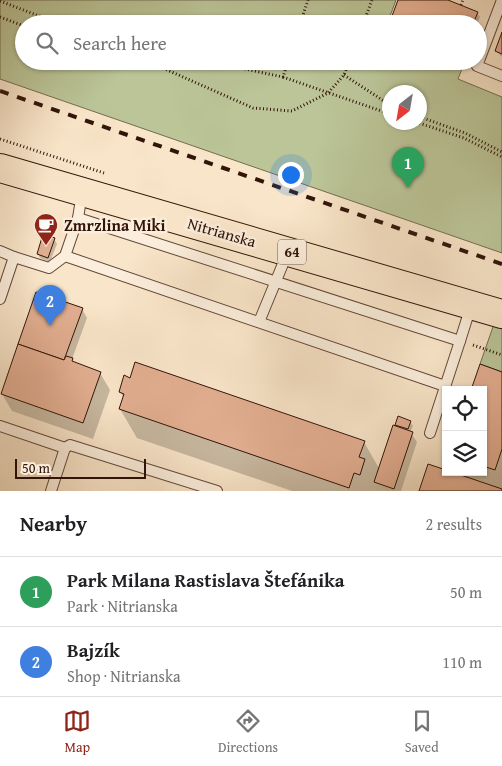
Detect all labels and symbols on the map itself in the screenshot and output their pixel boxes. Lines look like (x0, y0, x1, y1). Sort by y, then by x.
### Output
north arrow (382, 85, 427, 130)
pin: 1 (392, 147, 424, 188)
your location (278, 162, 304, 188)
street label: Nitrianska (185, 211, 260, 253)
cafe icon: Zmrzlina Miki (33, 212, 59, 246)
place label: Zmrzlina Miki (64, 213, 165, 237)
road number: 64 (278, 240, 306, 264)
pin: 2 (34, 285, 66, 326)
scale bar (15, 456, 146, 479)

